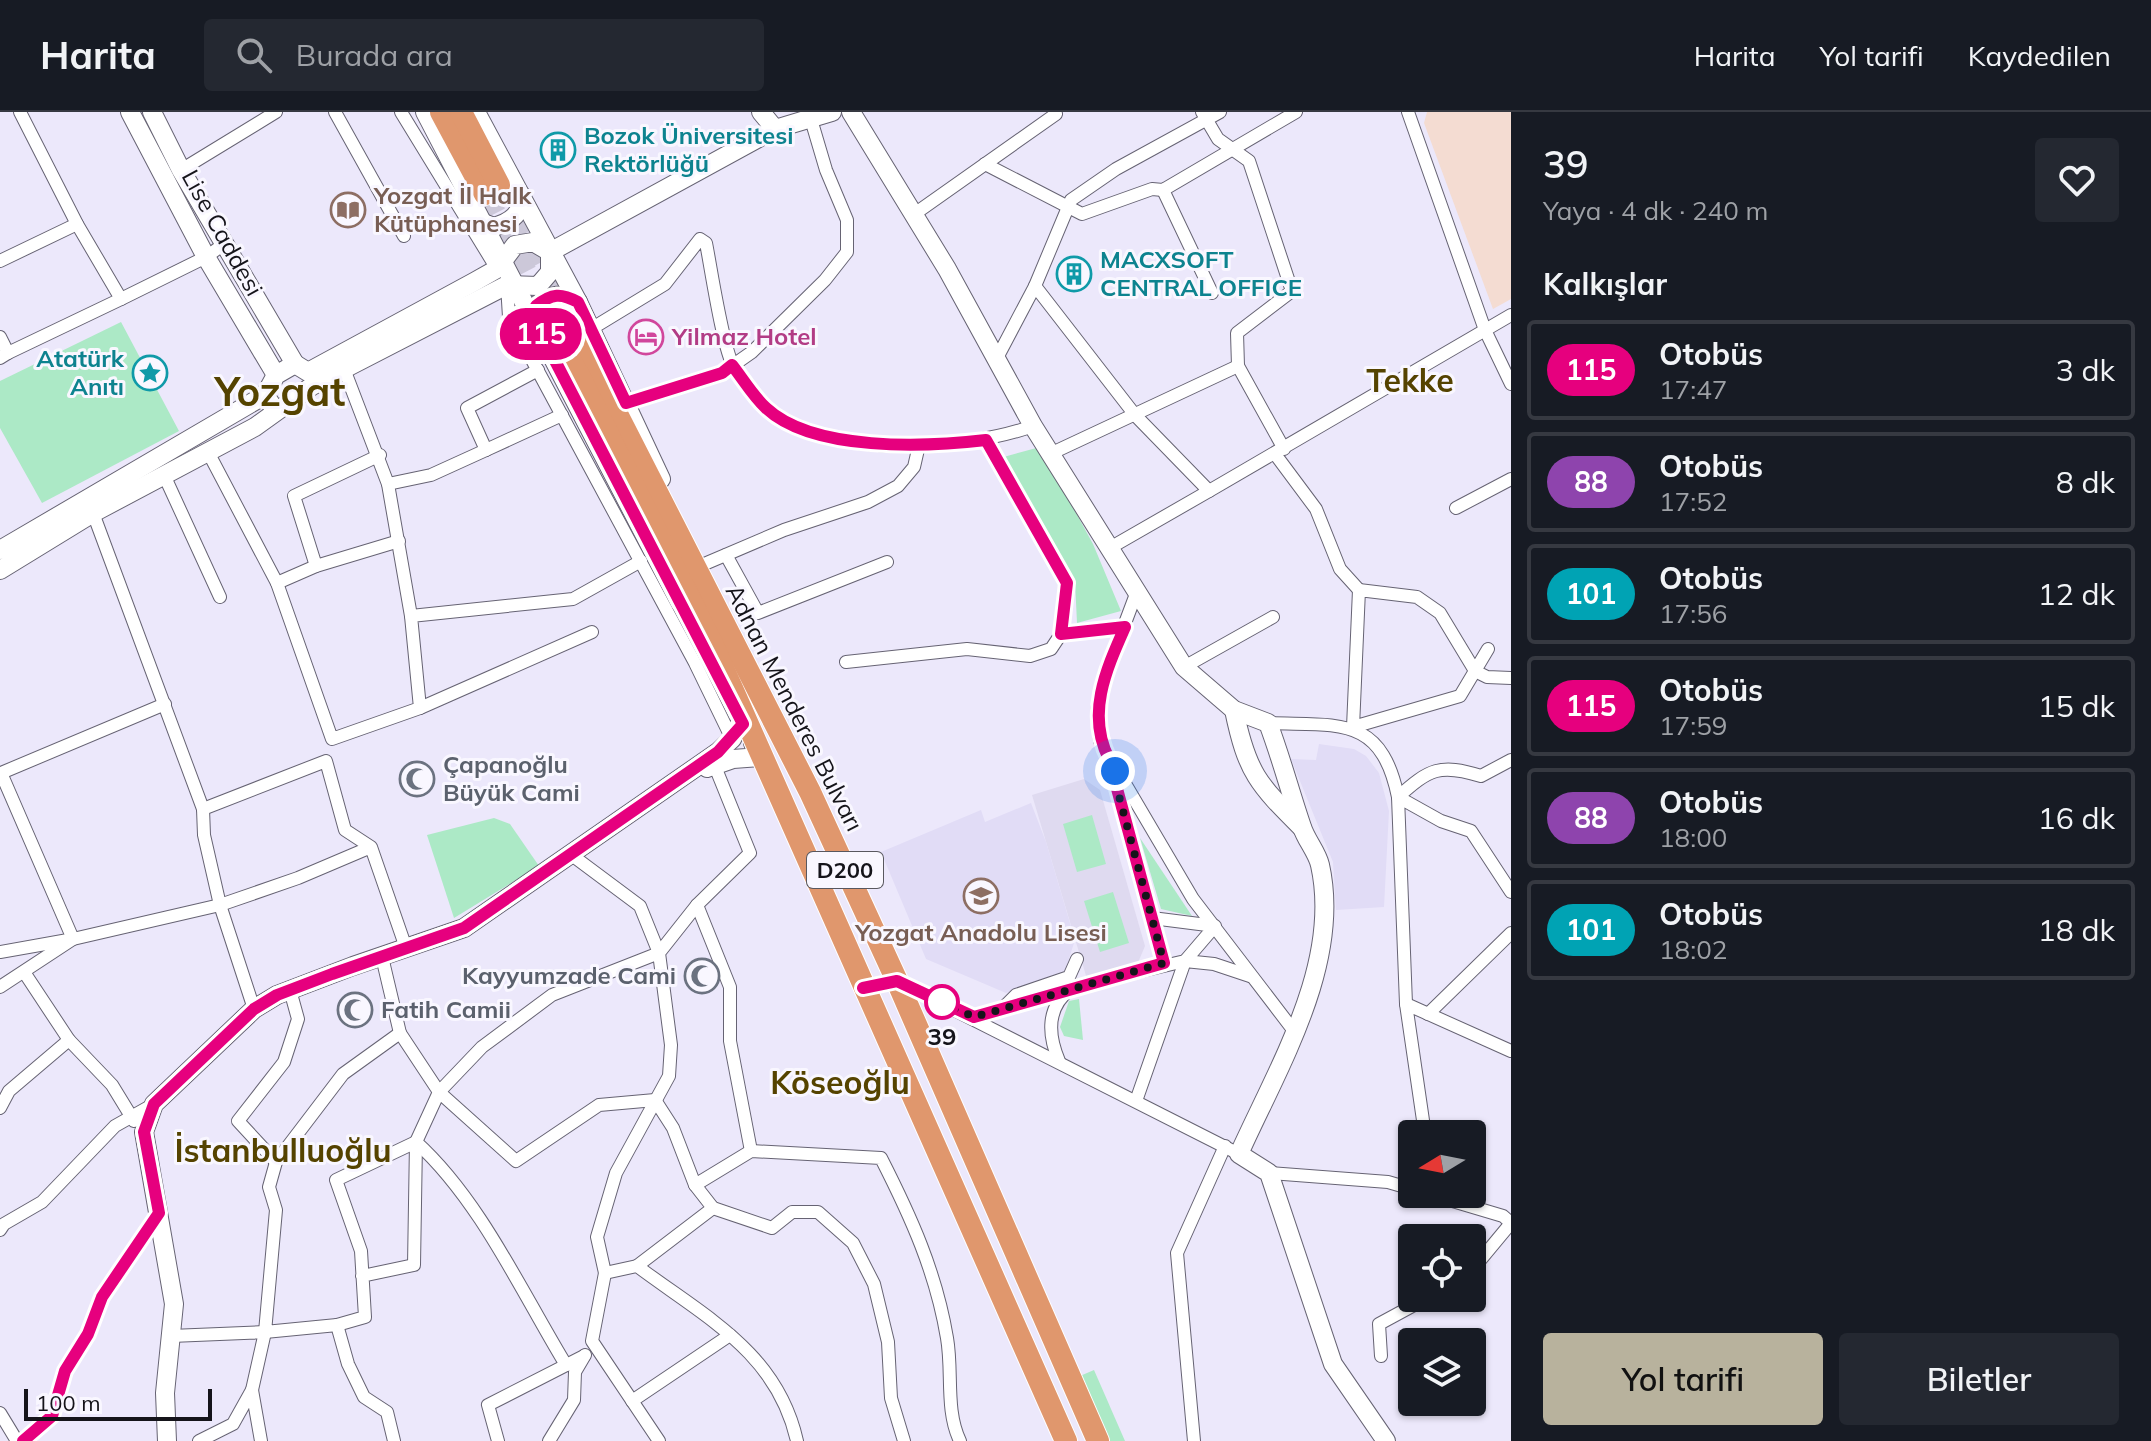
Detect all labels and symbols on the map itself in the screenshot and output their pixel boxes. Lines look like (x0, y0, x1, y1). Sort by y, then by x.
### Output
place label: Bozok Üniversitesi Rektörlüğü (584, 120, 793, 178)
building icon: Bozok Üniversitesi Rektörlüğü (539, 131, 577, 169)
street label: Lise Caddesi (176, 164, 270, 301)
place label: Yozgat İl Halk Kütüphanesi (373, 180, 532, 238)
library icon: Yozgat İl Halk Kütüphanesi (329, 191, 367, 229)
place label: MACXSOFT CENTRAL OFFICE (1100, 244, 1302, 302)
building icon: MACXSOFT CENTRAL OFFICE (1055, 255, 1093, 293)
line badge: 115 (495, 308, 587, 360)
hotel icon: Yilmaz Hotel (627, 318, 665, 356)
place label: Yilmaz Hotel (671, 321, 817, 351)
place label: Atatürk Anıtı (36, 343, 125, 401)
place icon: Atatürk Anıtı (131, 354, 169, 392)
district label: Tekke (1366, 360, 1454, 400)
district label: Yozgat (213, 366, 345, 416)
street label: Adnan Menderes Bulvarı (720, 579, 870, 836)
place label: Çapanoğlu Büyük Cami (443, 749, 580, 807)
your location (1095, 751, 1135, 791)
mosque icon: Çapanoğlu Büyük Cami (398, 760, 436, 798)
road number: D200 (807, 852, 883, 888)
school or university icon: Yozgat Anadolu Lisesi (962, 877, 1000, 915)
place label: Yozgat Anadolu Lisesi (854, 917, 1107, 947)
mosque icon: Kayyumzade Cami (683, 957, 721, 995)
place label: Kayyumzade Cami (462, 960, 676, 990)
marker: 39 (925, 985, 959, 1019)
mosque icon: Fatih Camii (336, 991, 374, 1029)
place label: Fatih Camii (381, 994, 511, 1024)
place label: 39 (928, 1021, 956, 1051)
district label: Köseoğlu (770, 1062, 910, 1102)
north arrow (1398, 1120, 1486, 1208)
district label: İstanbulluoğlu (174, 1130, 392, 1170)
scale bar (24, 1385, 212, 1421)

